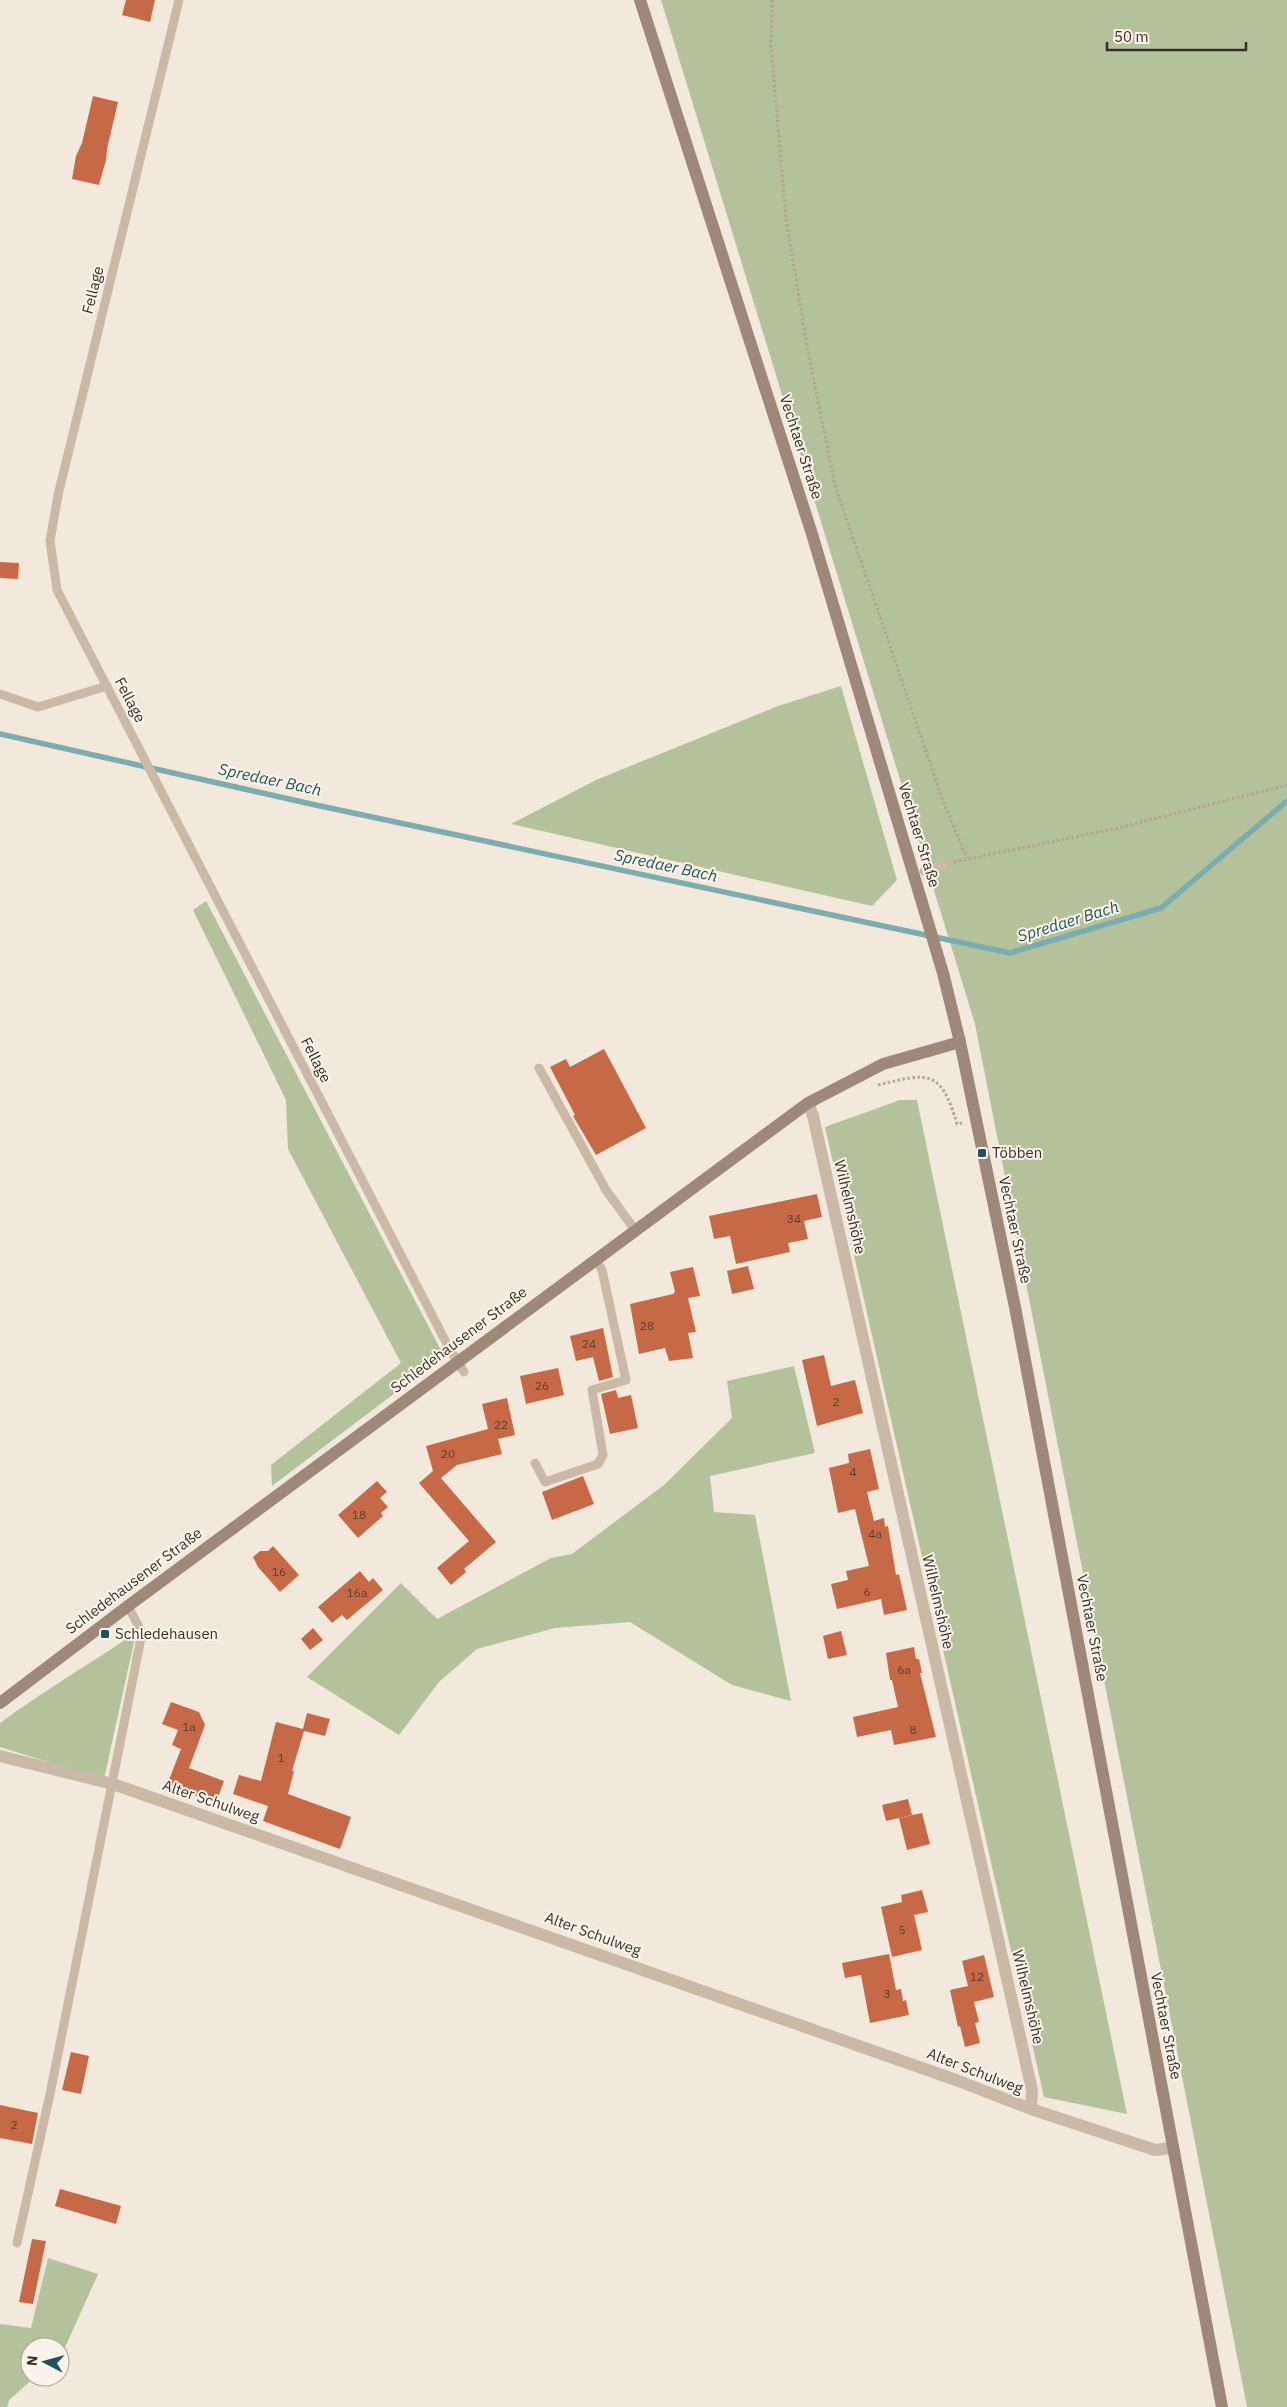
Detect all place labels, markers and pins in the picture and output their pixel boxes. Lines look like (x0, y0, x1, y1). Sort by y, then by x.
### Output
place label: Többen (992, 1143, 1042, 1162)
marker: Többen (976, 1147, 988, 1159)
place label: Schledehausen (115, 1625, 218, 1643)
marker: Schledehausen (99, 1628, 111, 1640)

